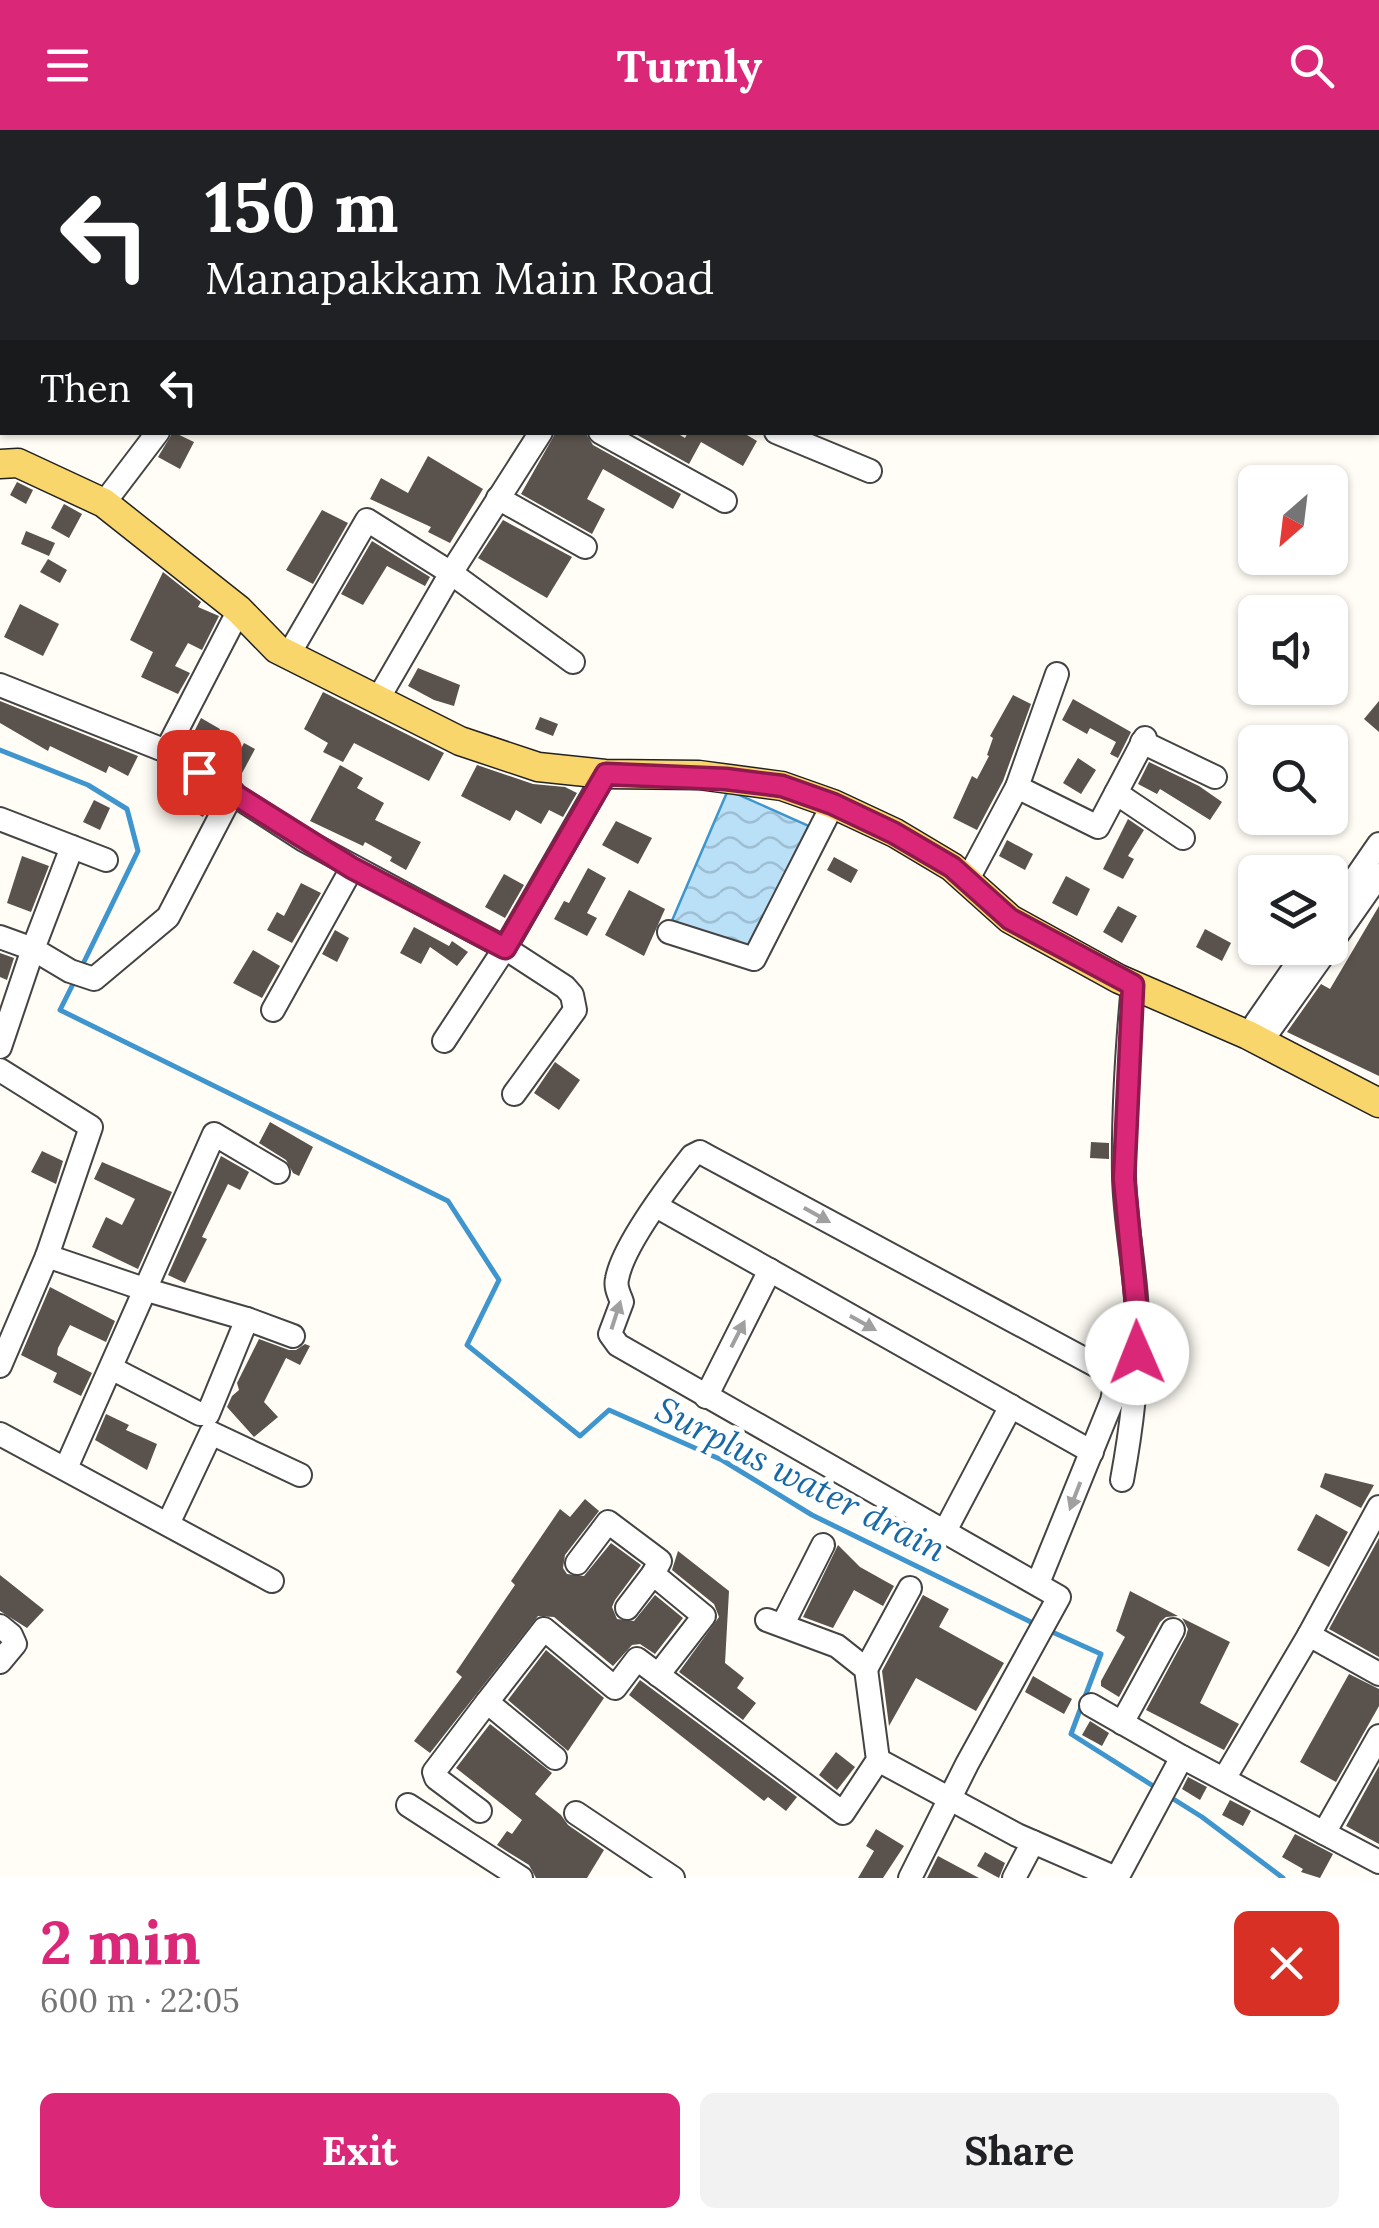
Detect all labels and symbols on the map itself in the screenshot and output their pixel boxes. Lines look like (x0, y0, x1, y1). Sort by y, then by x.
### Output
north arrow (1238, 465, 1348, 575)
pin (157, 730, 242, 815)
one-way arrow (802, 1207, 831, 1224)
one-way arrow (609, 1300, 624, 1330)
position arrow (1085, 1301, 1189, 1405)
one-way arrow (849, 1313, 877, 1331)
one-way arrow (730, 1319, 747, 1348)
water label: Surplus water drain (648, 1386, 954, 1572)
one-way arrow (1067, 1481, 1083, 1511)

